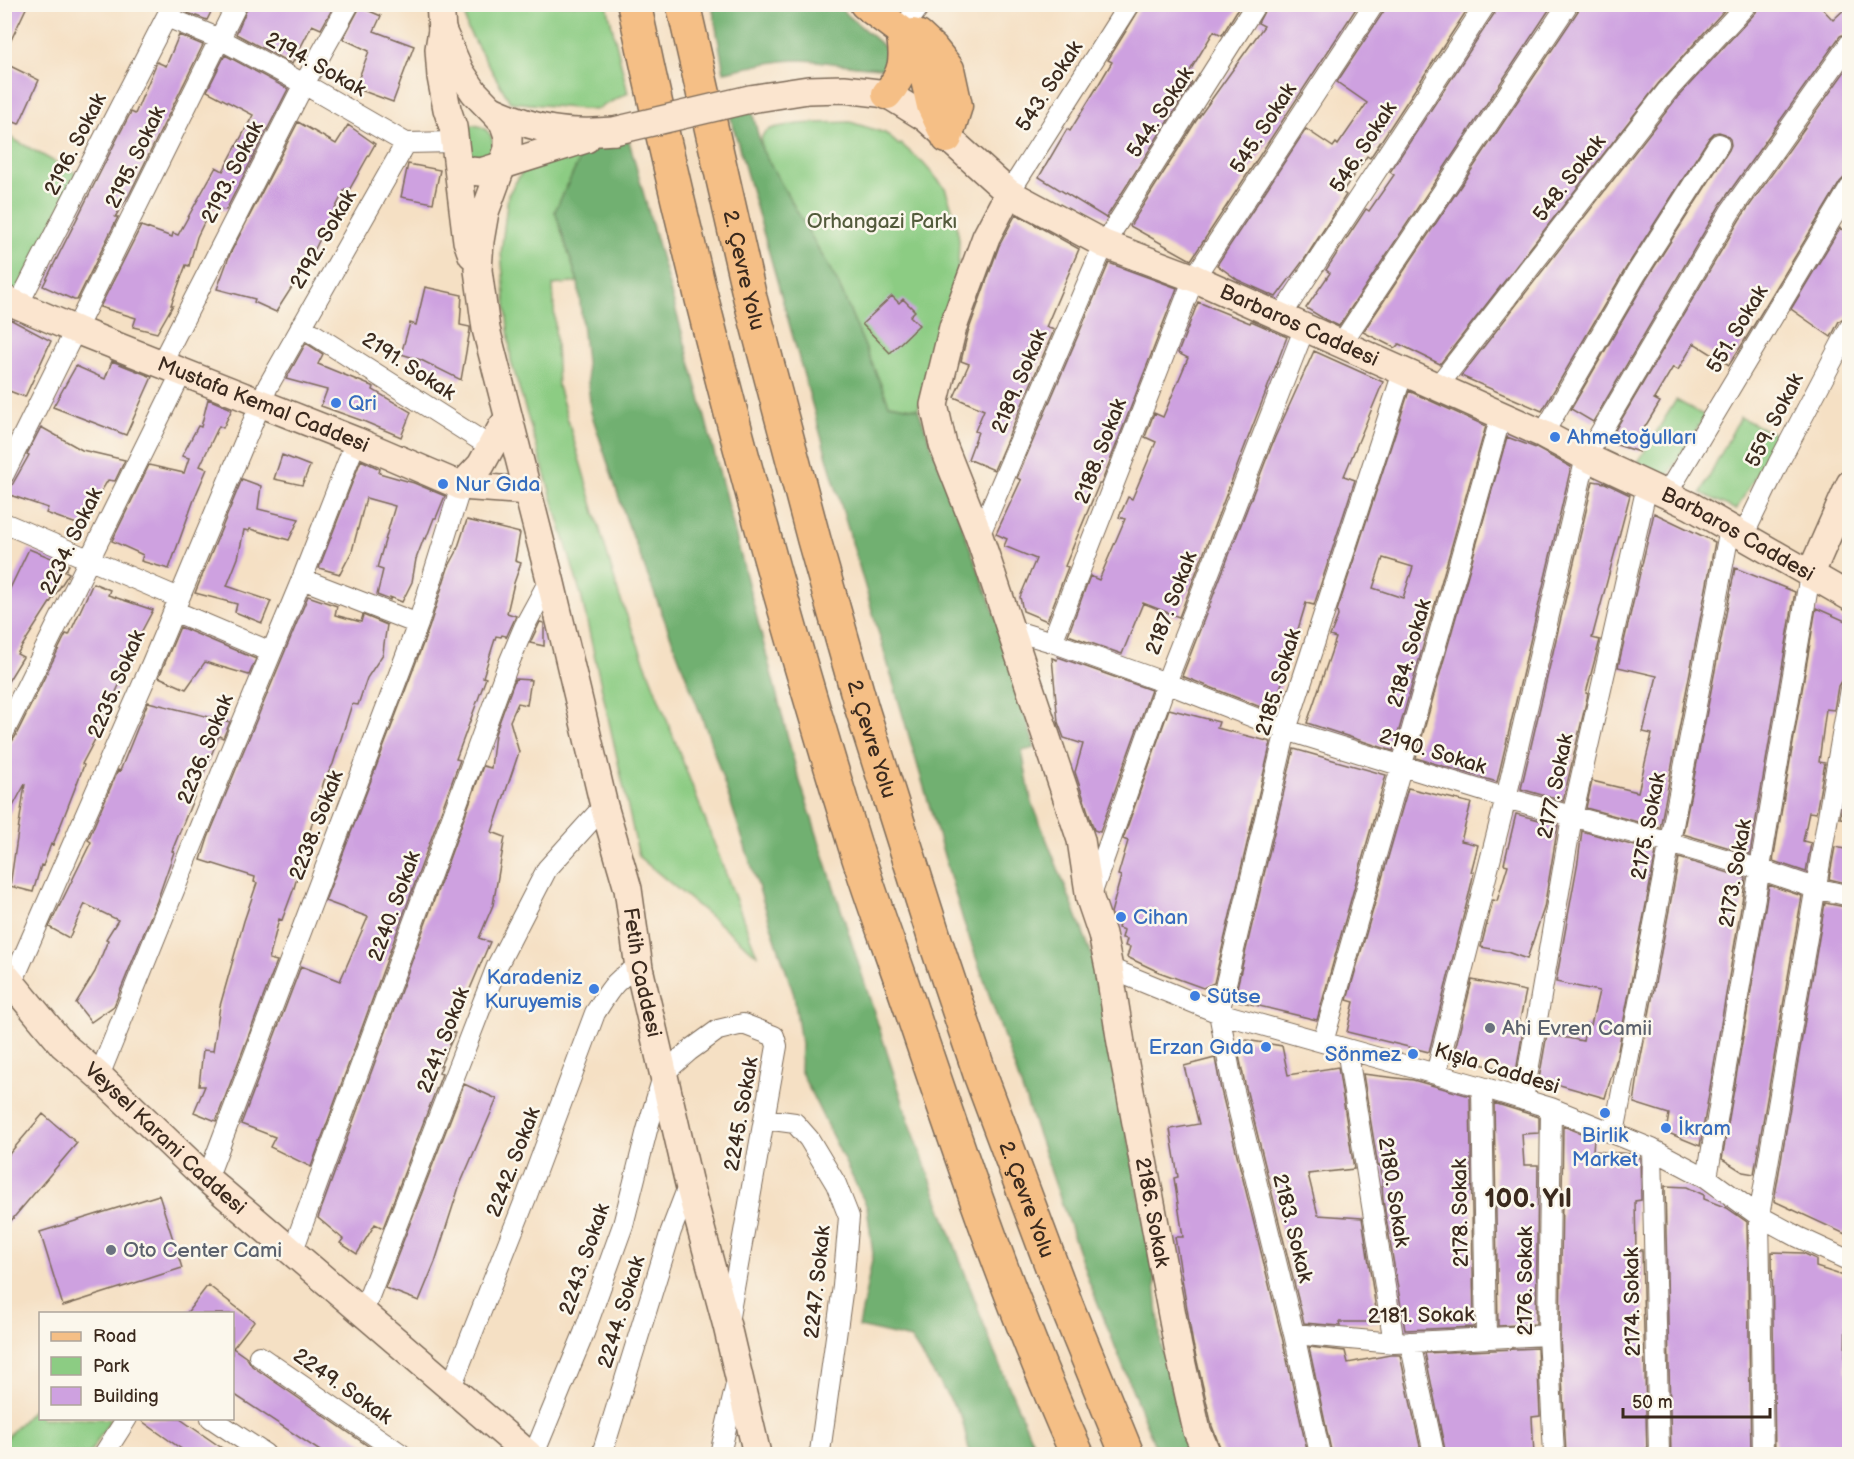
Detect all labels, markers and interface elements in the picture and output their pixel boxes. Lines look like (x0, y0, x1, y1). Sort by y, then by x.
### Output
street label: 2194. Sokak (261, 27, 371, 103)
street label: 543. Sokak (1011, 35, 1089, 137)
street label: 544. Sokak (1122, 61, 1200, 163)
street label: 545. Sokak (1225, 78, 1302, 178)
street label: 2196. Sokak (39, 88, 112, 199)
street label: 546. Sokak (1325, 96, 1403, 198)
street label: 2195. Sokak (100, 101, 171, 212)
street label: 2193. Sokak (196, 116, 269, 228)
street label: 548. Sokak (1528, 129, 1611, 227)
street label: 2192. Sokak (285, 184, 362, 293)
street label: 2. Çevre Yolu (717, 208, 770, 333)
park label: Orhangazi Parkı (807, 209, 957, 234)
street label: Barbaros Caddesi (1216, 279, 1382, 372)
street label: 551. Sokak (1701, 280, 1774, 378)
street label: 2189. Sokak (986, 325, 1053, 437)
street label: 2191. Sokak (357, 327, 461, 406)
street label: Mustafa Kemal Caddesi (154, 352, 373, 458)
street label: 559. Sokak (1740, 368, 1809, 471)
place label: Qri (348, 391, 377, 416)
street label: 2188. Sokak (1069, 394, 1132, 507)
marker: Qri (329, 396, 343, 410)
place label: Ahmetoğulları (1567, 425, 1697, 450)
marker: Ahmetoğulları (1548, 430, 1562, 444)
place label: Nur Gıda (455, 472, 540, 497)
marker: Nur Gıda (436, 477, 450, 491)
street label: Barbaros Caddesi (1657, 482, 1819, 587)
street label: 2234. Sokak (35, 483, 108, 599)
street label: 2187. Sokak (1140, 547, 1203, 658)
street label: 2184. Sokak (1382, 595, 1437, 710)
street label: 2185. Sokak (1250, 625, 1307, 739)
street label: 2235. Sokak (82, 626, 151, 742)
street label: 2. Çevre Yolu (841, 677, 901, 801)
street label: 2236. Sokak (172, 690, 239, 808)
street label: 2190. Sokak (1376, 723, 1490, 780)
street label: 2177. Sokak (1532, 731, 1579, 841)
street label: 2238. Sokak (284, 766, 349, 884)
street label: 2175. Sokak (1626, 770, 1671, 882)
street label: 2173. Sokak (1714, 816, 1757, 929)
street label: 2240. Sokak (363, 847, 426, 965)
place label: Cihan (1133, 905, 1188, 930)
street label: Fetih Caddesi (618, 906, 667, 1040)
marker: Cihan (1114, 910, 1128, 924)
place label: Karadeniz Kuruyemis (485, 965, 583, 1014)
marker: Karadeniz Kuruyemis (587, 982, 601, 996)
street label: 2241. Sokak (412, 983, 475, 1097)
place label: Sütse (1207, 984, 1261, 1009)
marker: Sütse (1188, 989, 1202, 1003)
place label: Ahi Evren Camii (1502, 1016, 1652, 1041)
marker: Ahi Evren Camii (1483, 1021, 1497, 1035)
place label: Erzan Gıda (1148, 1035, 1254, 1060)
street label: Kışla Caddesi (1431, 1038, 1563, 1099)
marker: Erzan Gıda (1259, 1040, 1273, 1054)
place label: Sönmez (1325, 1042, 1402, 1067)
marker: Sönmez (1406, 1047, 1420, 1061)
street label: 2245. Sokak (719, 1054, 764, 1173)
street label: Veysel Karani Caddesi (79, 1057, 251, 1220)
street label: 2242. Sokak (481, 1103, 546, 1221)
marker: Birlik Market (1598, 1106, 1612, 1120)
place label: İkram (1678, 1116, 1731, 1141)
marker: İkram (1659, 1121, 1673, 1135)
place label: Birlik Market (1572, 1123, 1639, 1172)
street label: 2180. Sokak (1372, 1135, 1415, 1249)
street label: 2. Çevre Yolu (993, 1138, 1059, 1261)
street label: 2186. Sokak (1130, 1155, 1175, 1270)
street label: 2178. Sokak (1447, 1158, 1474, 1268)
street label: 2183. Sokak (1267, 1171, 1318, 1286)
district label: 100. Yıl (1484, 1183, 1572, 1215)
street label: 2243. Sokak (554, 1199, 615, 1318)
street label: 2247. Sokak (799, 1224, 836, 1340)
street label: 2176. Sokak (1513, 1226, 1538, 1336)
place label: Oto Center Cami (123, 1238, 282, 1263)
marker: Oto Center Cami (104, 1243, 118, 1257)
street label: 2174. Sokak (1619, 1246, 1646, 1357)
street label: 2244. Sokak (593, 1252, 651, 1371)
street label: 2181. Sokak (1367, 1302, 1475, 1329)
legend (39, 1312, 234, 1420)
text: Road (93, 1326, 137, 1347)
street label: 2249. Sokak (288, 1343, 398, 1430)
text: Park (93, 1356, 129, 1377)
scale bar (1623, 1381, 1770, 1419)
text: Building (93, 1386, 159, 1407)
text: 50 m (1632, 1392, 1673, 1413)

